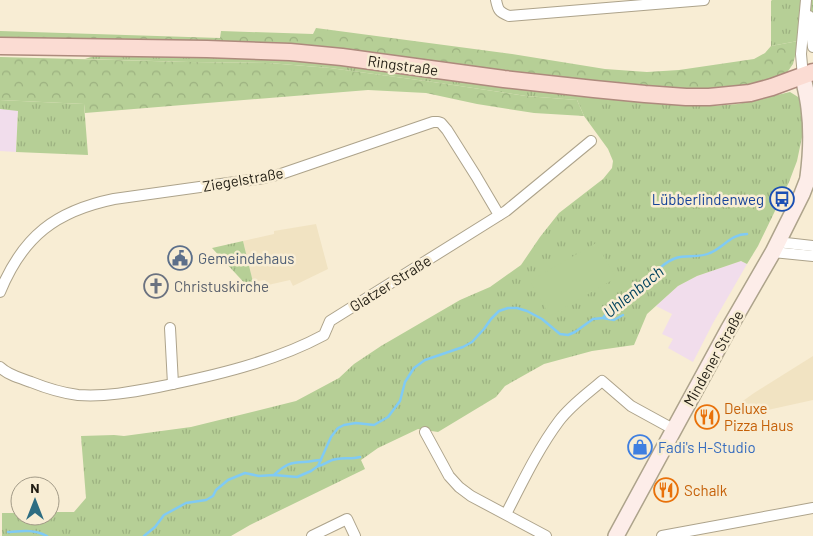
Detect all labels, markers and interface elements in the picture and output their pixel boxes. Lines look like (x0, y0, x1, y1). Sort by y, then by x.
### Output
street label: Ringstraße (367, 51, 439, 79)
street label: Ziegelstraße (201, 163, 285, 195)
bus stop icon: Lübberlindenweg (769, 186, 795, 212)
place label: Lübberlindenweg (652, 190, 764, 208)
public building icon: Gemeindehaus (167, 245, 193, 271)
place label: Gemeindehaus (198, 249, 294, 267)
street label: Glatzer Straße (346, 251, 434, 315)
water label: Uhlenbach (599, 261, 667, 321)
church icon: Christuskirche (143, 273, 169, 299)
place label: Christuskirche (174, 277, 269, 295)
street label: Mindener Straße (679, 307, 747, 409)
place label: Deluxe Pizza Haus (724, 399, 793, 434)
restaurant icon: Deluxe Pizza Haus (694, 404, 720, 430)
shop icon: Fadi's H-Studio (627, 434, 653, 460)
place label: Fadi's H-Studio (658, 438, 756, 456)
north arrow (10, 476, 60, 526)
restaurant icon: Schalk (653, 477, 679, 503)
text: N (30, 479, 40, 496)
place label: Schalk (684, 481, 728, 499)

